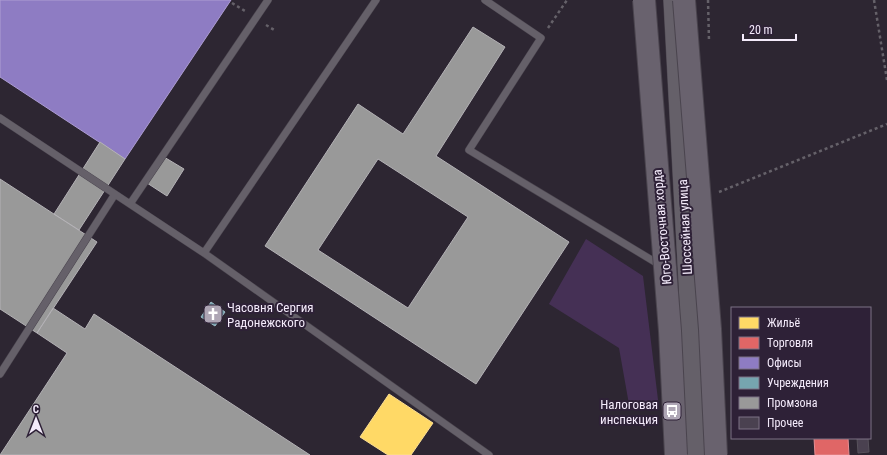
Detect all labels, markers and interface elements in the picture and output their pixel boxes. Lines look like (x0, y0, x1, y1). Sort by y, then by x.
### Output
scale bar (743, 16, 796, 42)
text: 20 m (749, 23, 773, 37)
street label: Юго-Восточная хорда (649, 169, 675, 285)
street label: Шоссейная улица (675, 179, 695, 275)
place label: Часовня Сергия Радонежского (227, 300, 314, 330)
church icon: Часовня Сергия Радонежского (202, 303, 224, 325)
legend (731, 307, 871, 439)
text: Жильё (767, 316, 800, 330)
text: Торговля (767, 336, 813, 350)
text: Офисы (767, 356, 802, 370)
text: Учреждения (767, 376, 829, 390)
text: Промзона (767, 396, 818, 410)
place label: Налоговая инспекция (600, 397, 658, 427)
north arrow (16, 399, 56, 439)
bus stop icon: Налоговая инспекция (661, 400, 683, 422)
text: С (33, 403, 39, 416)
text: Прочее (767, 416, 804, 430)

